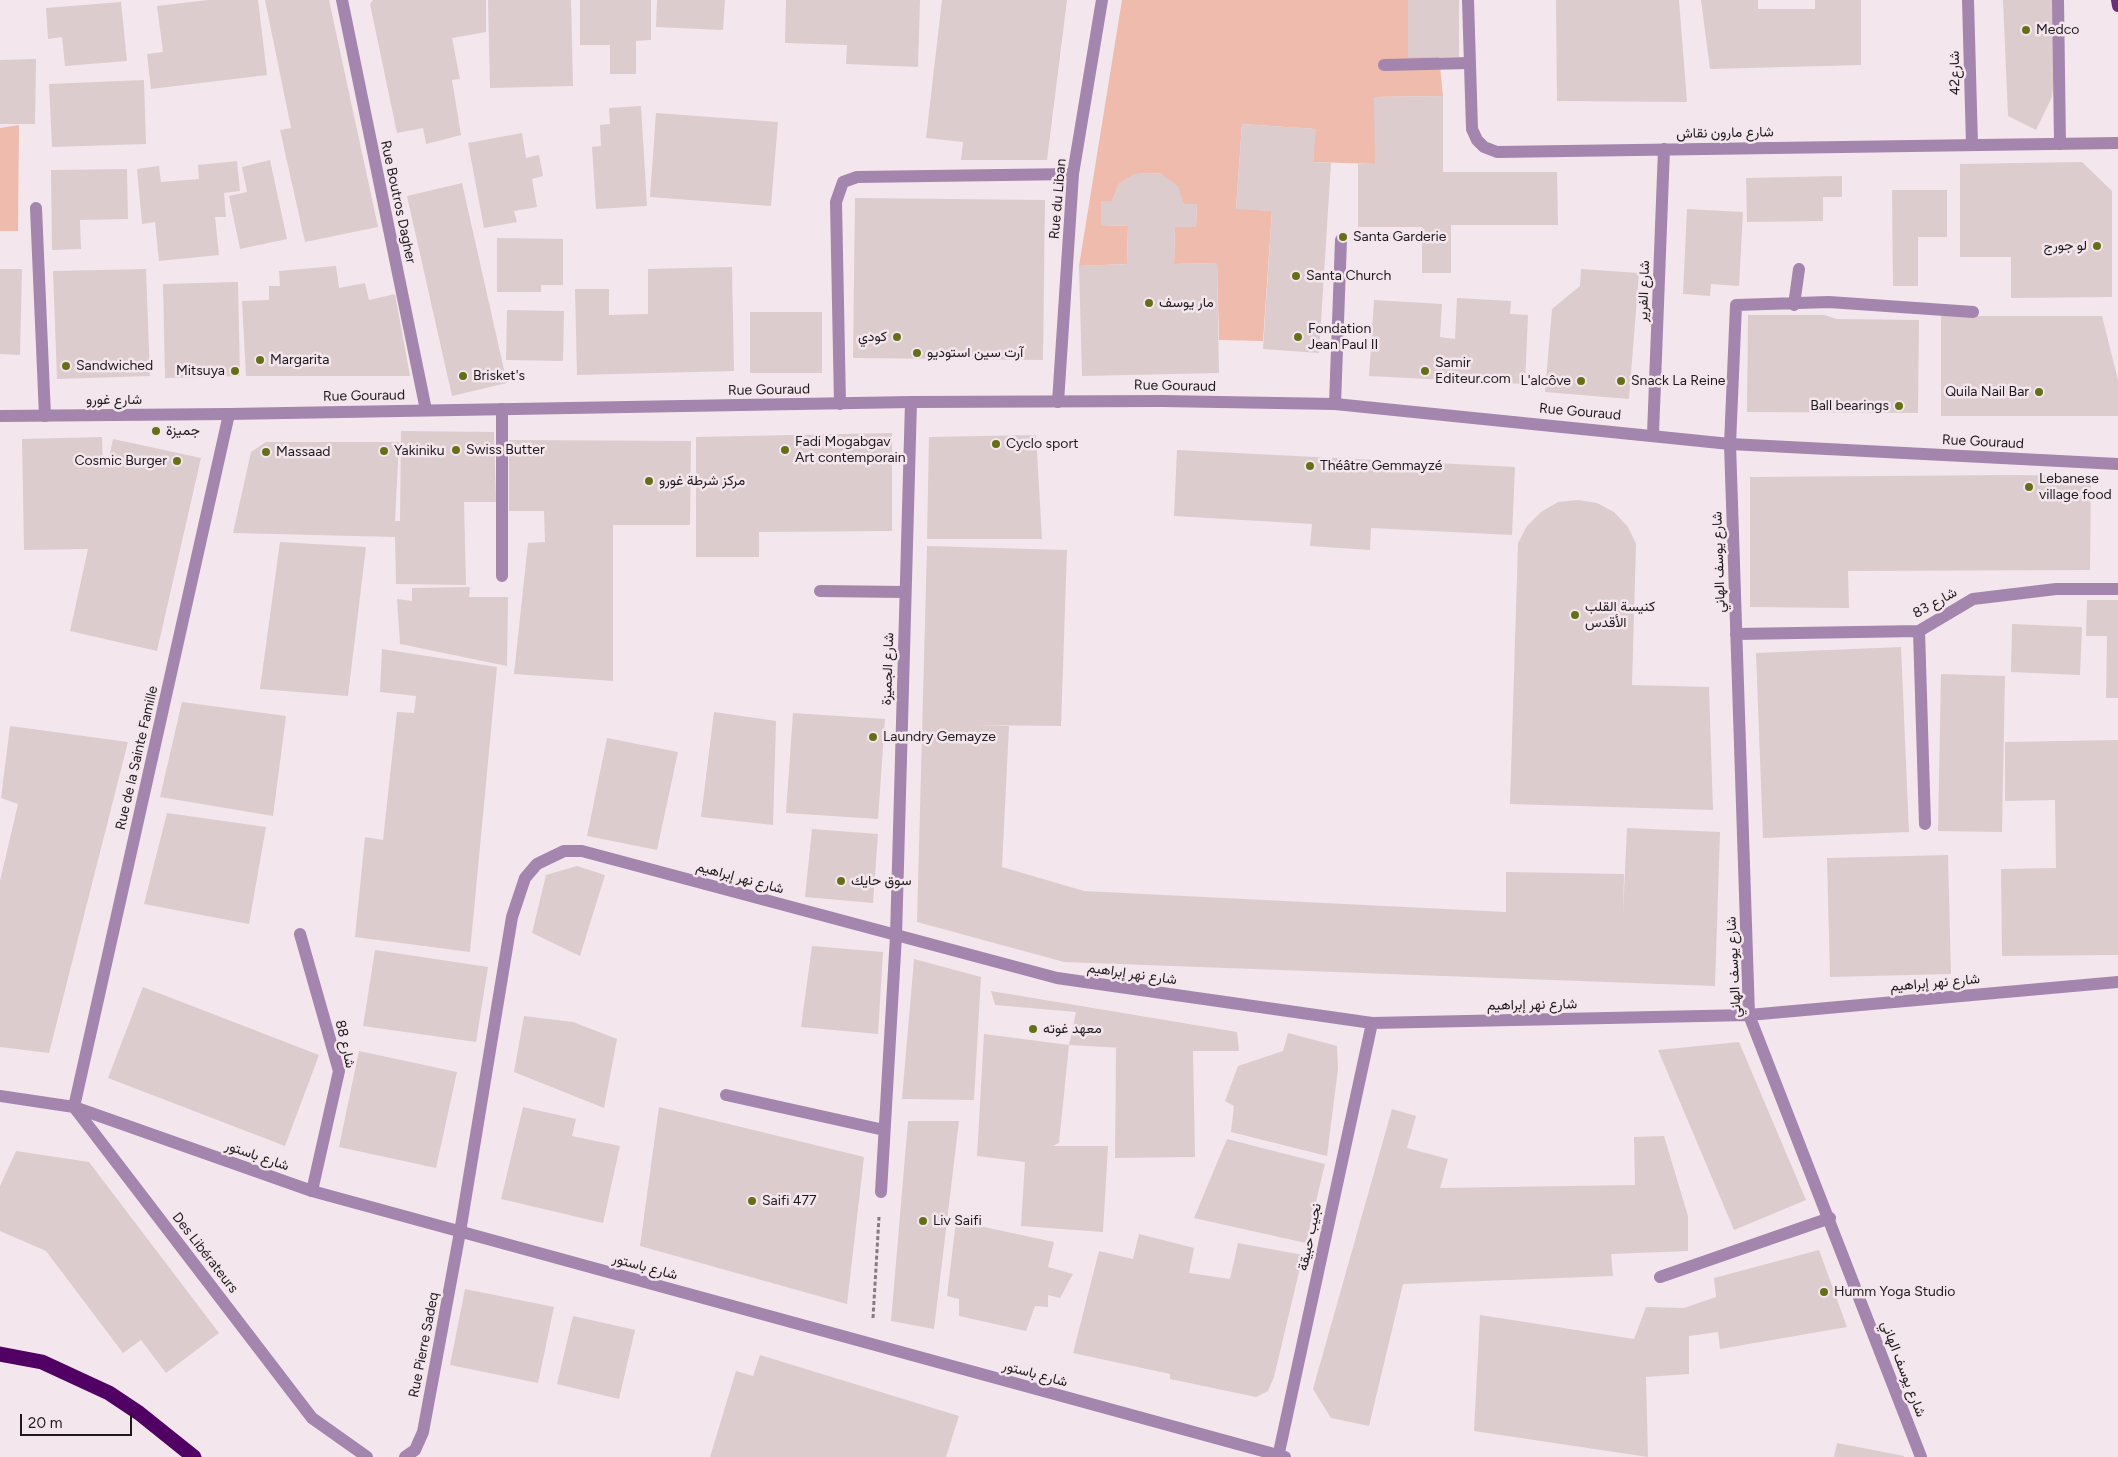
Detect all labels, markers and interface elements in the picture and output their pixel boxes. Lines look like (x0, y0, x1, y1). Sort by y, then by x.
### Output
place label: Medco (2036, 22, 2079, 38)
marker: Medco (2020, 24, 2032, 36)
street label: شارع42 (1946, 51, 1964, 95)
street label: شارع مارون نقاش (1676, 124, 1774, 142)
street label: Rue Boutros Dagher (377, 139, 419, 265)
street label: Rue du Liban (1046, 158, 1070, 240)
place label: Santa Garderie (1353, 229, 1446, 245)
marker: Santa Garderie (1337, 231, 1349, 243)
place label: لو جورج (2044, 238, 2087, 254)
marker: لو جورج (2091, 240, 2103, 252)
street label: شارع الفرير (1635, 260, 1653, 322)
place label: Santa Church (1306, 268, 1391, 284)
marker: Santa Church (1290, 270, 1302, 282)
place label: مار يوسف (1159, 295, 1214, 311)
marker: مار يوسف (1143, 297, 1155, 309)
place label: Fondation Jean Paul II (1308, 321, 1378, 354)
place label: كودي (858, 329, 887, 345)
marker: كودي (891, 331, 903, 343)
marker: Fondation Jean Paul II (1292, 331, 1304, 343)
place label: آرت سين استوديو (927, 345, 1023, 361)
marker: آرت سين استوديو (911, 347, 923, 359)
place label: Margarita (270, 352, 329, 368)
marker: Margarita (254, 354, 266, 366)
place label: Samir Editeur.com (1435, 355, 1511, 388)
place label: Sandwiched (76, 358, 153, 374)
marker: Sandwiched (60, 360, 72, 372)
place label: Mitsuya (176, 363, 225, 379)
marker: Mitsuya (229, 365, 241, 377)
marker: Samir Editeur.com (1419, 365, 1431, 377)
place label: Brisket's (473, 368, 525, 384)
marker: Brisket's (457, 370, 469, 382)
place label: L'alcôve (1520, 373, 1571, 389)
place label: Snack La Reine (1631, 373, 1725, 389)
marker: L'alcôve (1575, 375, 1587, 387)
marker: Snack La Reine (1615, 375, 1627, 387)
street label: Rue Gouraud (1134, 377, 1216, 395)
street label: Rue Gouraud (728, 381, 810, 399)
place label: Quila Nail Bar (1945, 384, 2029, 400)
marker: Quila Nail Bar (2033, 386, 2045, 398)
street label: Rue Gouraud (323, 387, 405, 405)
street label: شارع غورو (86, 392, 142, 408)
place label: Ball bearings (1810, 398, 1889, 414)
street label: Rue Gouraud (1538, 400, 1622, 424)
marker: Ball bearings (1893, 400, 1905, 412)
place label: جميزة (166, 423, 200, 439)
marker: جميزة (150, 425, 162, 437)
street label: Rue Gouraud (1942, 431, 2024, 453)
place label: Fadi Mogabgav Art contemporain (795, 434, 906, 467)
place label: Cyclo sport (1006, 436, 1078, 452)
marker: Cyclo sport (990, 438, 1002, 450)
place label: Swiss Butter (466, 442, 545, 458)
place label: Yakiniku (394, 443, 444, 459)
place label: Massaad (276, 444, 331, 460)
marker: Swiss Butter (450, 444, 462, 456)
marker: Fadi Mogabgav Art contemporain (779, 444, 791, 456)
marker: Yakiniku (378, 445, 390, 457)
marker: Massaad (260, 446, 272, 458)
place label: Cosmic Burger (74, 453, 167, 469)
marker: Cosmic Burger (171, 455, 183, 467)
place label: Théâtre Gemmayzé (1320, 458, 1442, 474)
marker: Théâtre Gemmayzé (1304, 460, 1316, 472)
place label: Lebanese village food (2039, 471, 2112, 504)
place label: مركز شرطة غورو (659, 473, 745, 489)
marker: مركز شرطة غورو (643, 475, 655, 487)
marker: Lebanese village food (2023, 481, 2035, 493)
street label: شارع يوسف الهاني (1709, 511, 1729, 613)
street label: شارع 83 (1910, 584, 1960, 622)
place label: كنيسة القلب الأقدس (1585, 599, 1655, 632)
marker: كنيسة القلب الأقدس (1569, 609, 1581, 621)
street label: شارع الجميزة (878, 632, 898, 706)
street label: Rue de la Sainte Famille (112, 684, 162, 832)
place label: Laundry Gemayze (883, 729, 996, 745)
marker: Laundry Gemayze (867, 731, 879, 743)
street label: شارع نهر إبراهيم (694, 858, 786, 898)
place label: سوق حايك (851, 873, 912, 889)
marker: سوق حايك (835, 875, 847, 887)
street label: شارع يوسف الهاني (1723, 916, 1745, 1018)
street label: شارع نهر إبراهيم (1086, 959, 1178, 989)
street label: شارع نهر إبراهيم (1889, 971, 1981, 995)
street label: شارع نهر إبراهيم (1487, 996, 1577, 1014)
street label: شارع 88 (331, 1018, 359, 1070)
place label: معهد غوته (1043, 1021, 1102, 1037)
marker: معهد غوته (1027, 1023, 1039, 1035)
street label: شارع باستور (223, 1137, 291, 1175)
place label: Saifi 477 (762, 1193, 817, 1209)
marker: Saifi 477 (746, 1195, 758, 1207)
street label: نجيب حبيقة (1295, 1202, 1325, 1272)
street label: Des Libérateurs (168, 1209, 242, 1297)
place label: Liv Saifi (933, 1213, 982, 1229)
marker: Liv Saifi (917, 1215, 929, 1227)
street label: شارع باستور (611, 1250, 679, 1284)
place label: Humm Yoga Studio (1834, 1284, 1955, 1300)
marker: Humm Yoga Studio (1818, 1286, 1830, 1298)
street label: Rue Pierre Sadeq (406, 1291, 442, 1399)
street label: شارع يوسف الهاني (1877, 1319, 1929, 1419)
street label: شارع باستور (1001, 1357, 1069, 1391)
scale bar (22, 1404, 135, 1436)
text: 20 m (28, 1414, 62, 1432)

